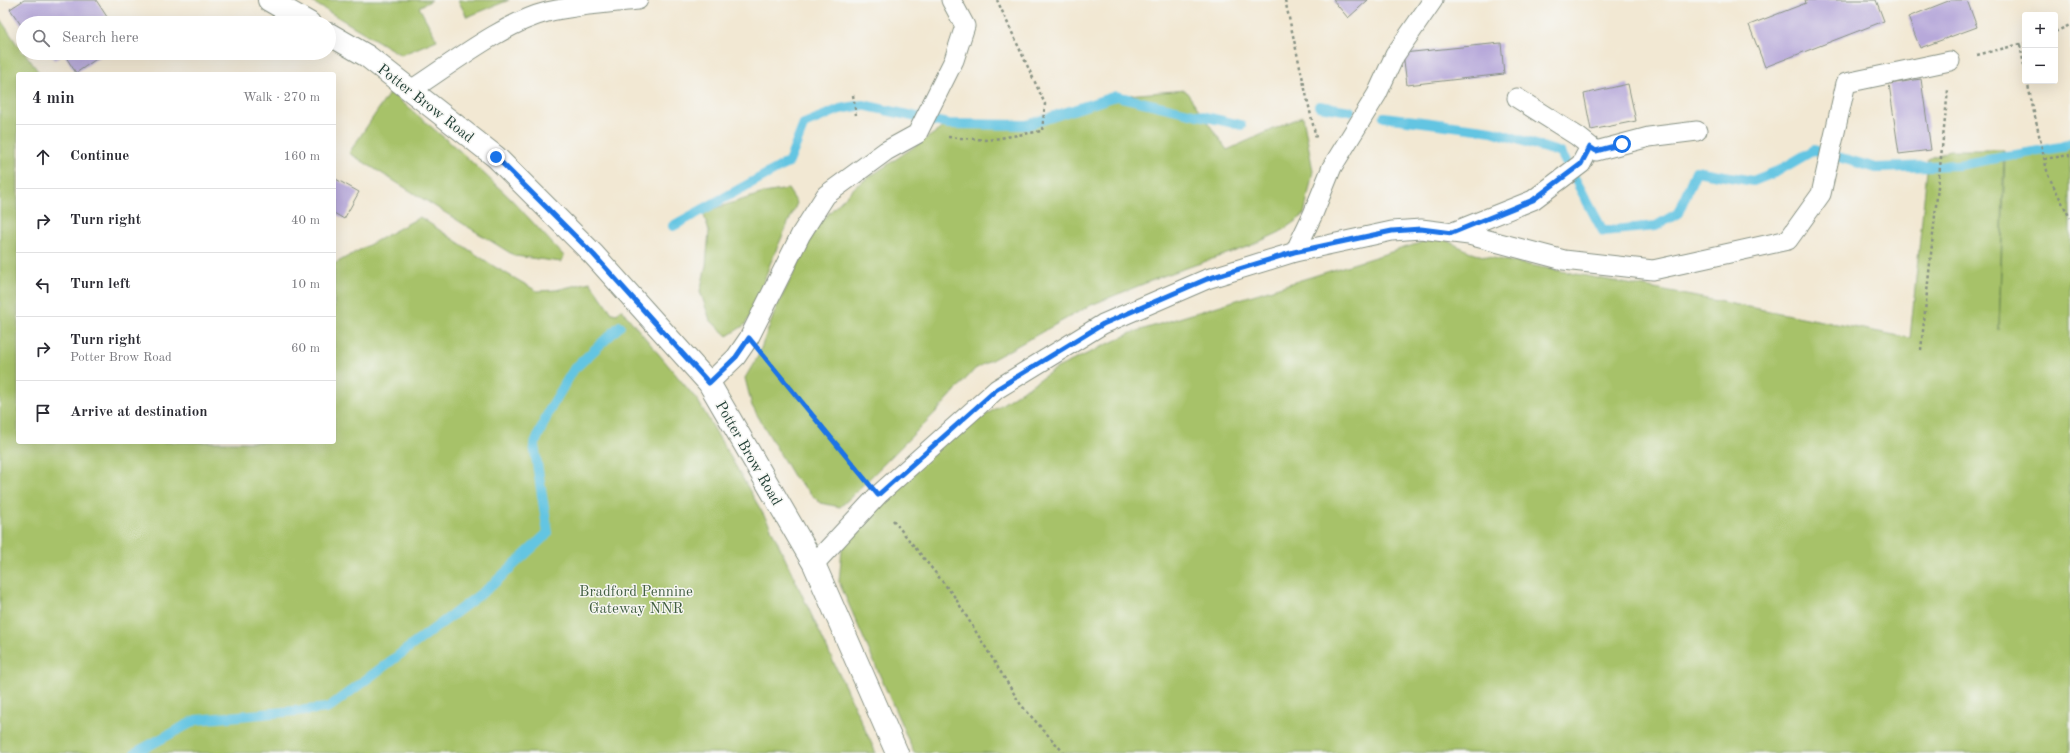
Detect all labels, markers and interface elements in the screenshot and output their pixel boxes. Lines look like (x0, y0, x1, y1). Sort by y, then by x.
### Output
map controls (2022, 12, 2058, 84)
button: + (2022, 12, 2058, 48)
search box (16, 16, 336, 60)
icon: search (30, 27, 52, 49)
text: Search here (62, 31, 139, 46)
button: − (2022, 48, 2058, 84)
street label: Potter Brow Road (374, 62, 476, 146)
text: 4 min (32, 90, 75, 107)
text: Walk · 270 m (243, 91, 320, 104)
route start (1613, 135, 1631, 153)
icon: ahead (32, 146, 54, 168)
route end (487, 148, 505, 166)
text: Continue (70, 149, 129, 164)
text: 160 m (283, 150, 320, 163)
icon: right (32, 210, 54, 232)
text: Turn right (70, 213, 141, 228)
text: 40 m (291, 214, 320, 227)
icon: left (32, 274, 54, 296)
text: Turn left (70, 277, 130, 292)
text: 10 m (291, 278, 320, 291)
text: Turn right (70, 333, 141, 348)
icon: right (32, 338, 54, 360)
text: 60 m (291, 342, 320, 355)
text: Potter Brow Road (70, 351, 172, 364)
street label: Potter Brow Road (712, 399, 784, 509)
icon: arrive (32, 402, 54, 424)
text: Arrive at destination (70, 405, 208, 420)
park label: Bradford Pennine Gateway NNR (579, 585, 693, 617)

